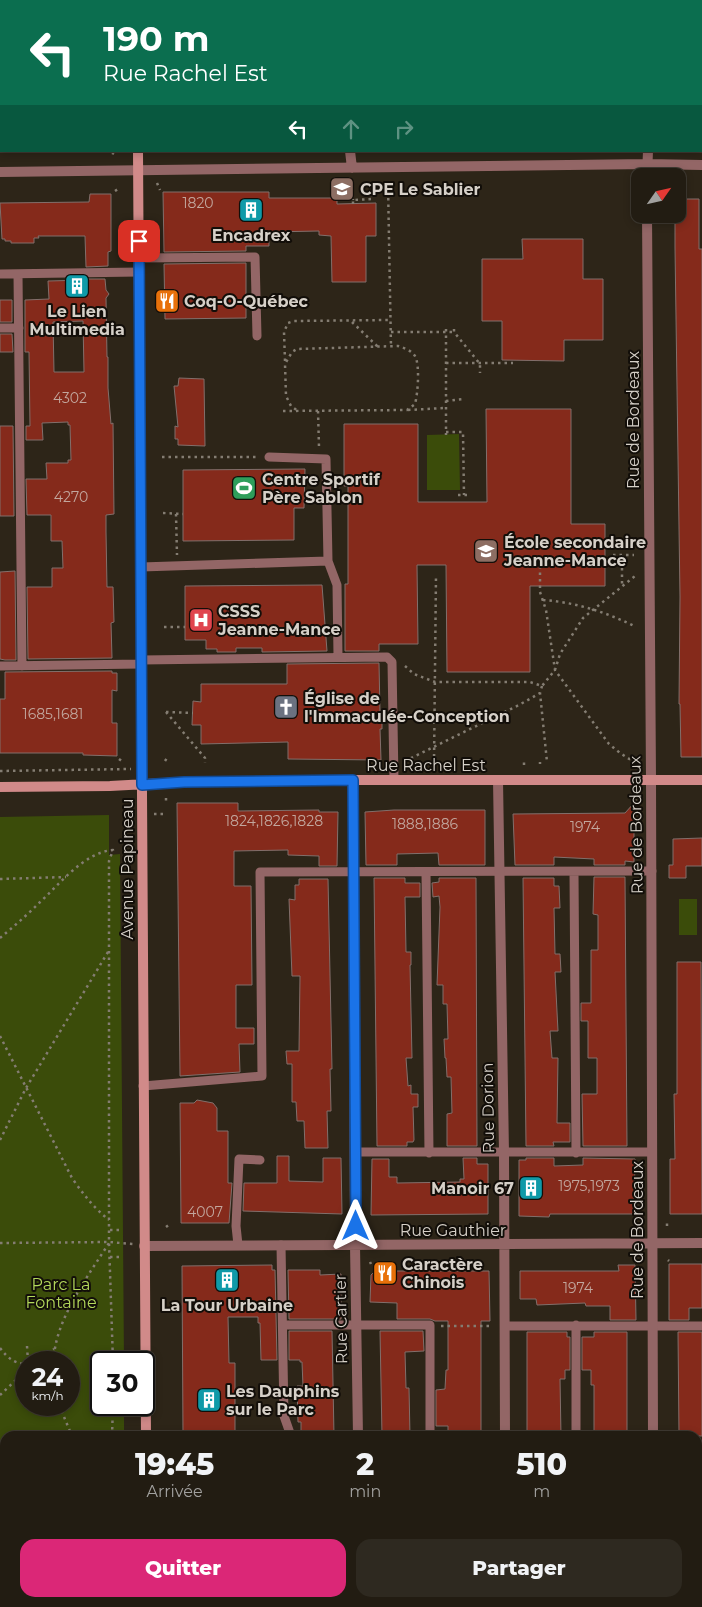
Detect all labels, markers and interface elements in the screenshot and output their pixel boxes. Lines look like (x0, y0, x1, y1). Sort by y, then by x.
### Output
text: 190 m (103, 17, 209, 60)
icon: left (20, 20, 85, 85)
text: Rue Rachel Est (103, 60, 268, 87)
icon: left (284, 115, 312, 143)
icon: ahead (337, 115, 365, 143)
icon: right (390, 115, 418, 143)
north arrow (631, 168, 686, 222)
map controls (631, 168, 686, 223)
school or university icon: CPE Le Sablier (329, 176, 355, 202)
place label: CPE Le Sablier (360, 180, 480, 199)
house number: 1820 (182, 194, 214, 212)
building icon: Encadrex (238, 197, 264, 223)
pin (118, 220, 160, 262)
place label: Encadrex (212, 226, 291, 245)
icon: arrive (125, 227, 153, 255)
building icon: Le Lien Multimedia (64, 273, 90, 299)
restaurant icon: Coq-O-Québec (154, 288, 180, 314)
place label: Coq-O-Québec (184, 292, 309, 311)
place label: Le Lien Multimedia (29, 302, 125, 339)
street label: Rue de Bordeaux (624, 350, 643, 489)
house number: 4302 (53, 389, 87, 407)
place label: Centre Sportif Père Sablon (262, 470, 380, 507)
sports icon: Centre Sportif Père Sablon (231, 475, 257, 501)
house number: 4270 (54, 488, 88, 506)
place label: École secondaire Jeanne-Mance (503, 533, 646, 570)
school or university icon: École secondaire Jeanne-Mance (473, 538, 499, 564)
place label: CSSS Jeanne-Mance (217, 602, 341, 639)
hospital icon: CSSS Jeanne-Mance (188, 607, 214, 633)
place label: Église de l'Immaculée-Conception (304, 689, 510, 726)
church icon: Église de l'Immaculée-Conception (273, 694, 299, 720)
house number: 1685,1681 (23, 705, 83, 723)
street label: Rue de Bordeaux (625, 755, 647, 894)
street label: Rue Rachel Est (366, 756, 486, 775)
street label: Avenue Papineau (118, 799, 137, 939)
house number: 1824,1826,1828 (225, 812, 323, 830)
house number: 1888,1886 (392, 815, 459, 833)
house number: 1974 (570, 818, 601, 836)
street label: Rue Dorion (478, 1062, 498, 1154)
street label: Rue de Bordeaux (628, 1160, 647, 1299)
building icon: Manoir 67 (518, 1175, 544, 1201)
house number: 1975,1973 (558, 1177, 620, 1195)
place label: Manoir 67 (431, 1179, 514, 1198)
position arrow (329, 1199, 381, 1251)
house number: 4007 (187, 1203, 223, 1221)
street label: Rue Gauthier (400, 1221, 506, 1240)
place label: Caractère Chinois (402, 1255, 483, 1292)
restaurant icon: Caractère Chinois (372, 1260, 398, 1286)
building icon: La Tour Urbaine (214, 1267, 240, 1293)
street label: Rue Cartier (331, 1274, 351, 1364)
park label: Parc La Fontaine (25, 1275, 97, 1312)
house number: 1974 (563, 1279, 594, 1297)
place label: La Tour Urbaine (161, 1296, 293, 1315)
speed limit sign: 30 (90, 1351, 155, 1416)
text: 24 (32, 1362, 63, 1392)
place label: Les Dauphins sur le Parc (226, 1382, 340, 1419)
building icon: Les Dauphins sur le Parc (196, 1387, 222, 1413)
text: km/h (31, 1388, 64, 1403)
text: 19:45 (135, 1446, 214, 1483)
text: 2 (356, 1446, 374, 1483)
text: 510 (516, 1446, 567, 1483)
text: Arrivée (147, 1482, 203, 1501)
text: min (349, 1482, 381, 1501)
text: m (533, 1482, 550, 1501)
button: Quitter (20, 1539, 346, 1597)
button: Partager (356, 1539, 682, 1597)

